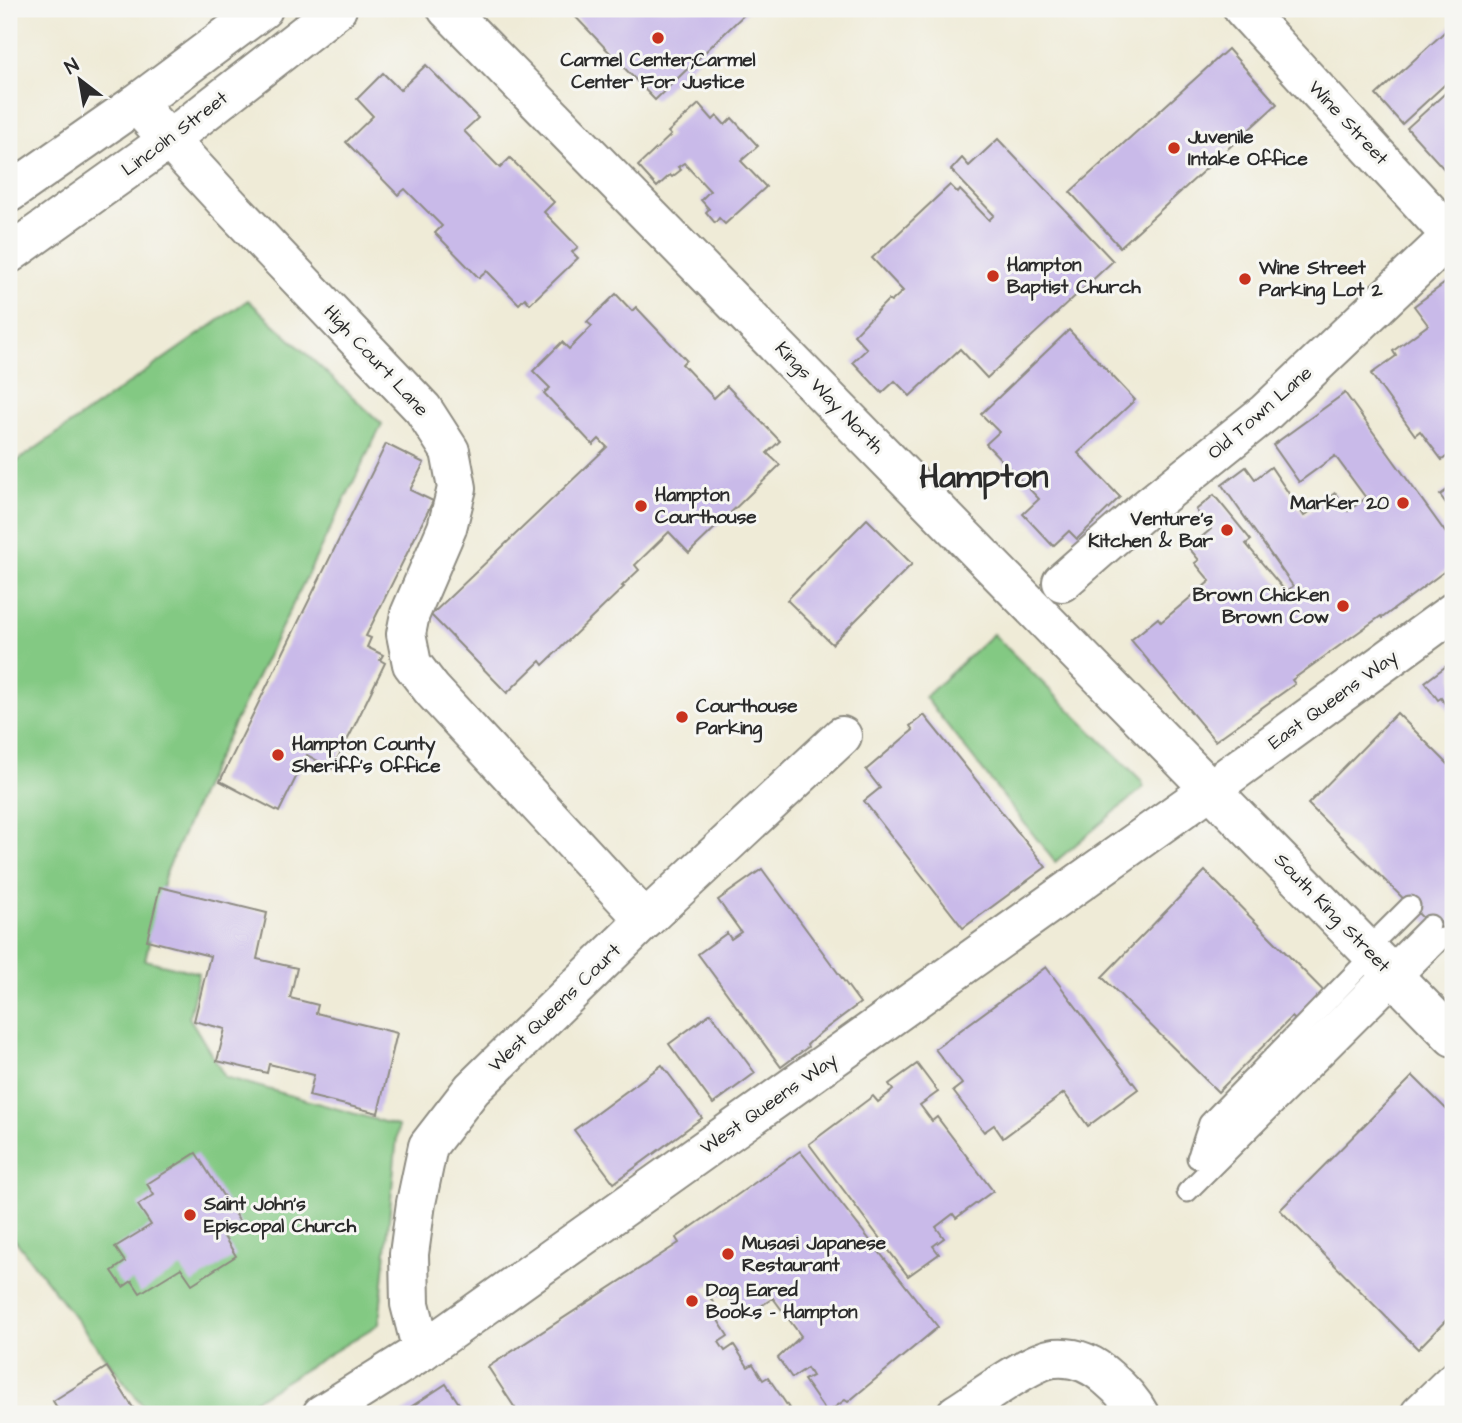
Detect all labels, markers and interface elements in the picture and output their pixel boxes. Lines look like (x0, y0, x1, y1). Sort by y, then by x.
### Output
marker: Carmel Center;Carmel Center For Justice (650, 30, 666, 46)
north arrow (46, 46, 116, 116)
place label: Carmel Center;Carmel Center For Justice (561, 47, 755, 96)
text: N (60, 52, 84, 81)
street label: Wine Street (1302, 75, 1394, 171)
street label: Lincoln Street (116, 85, 234, 183)
place label: Juvenile Intake Office (1187, 124, 1308, 173)
marker: Juvenile Intake Office (1166, 140, 1182, 156)
place label: Hampton Baptist Church (1007, 252, 1141, 301)
place label: Wine Street Parking Lot 2 (1258, 255, 1383, 305)
marker: Hampton Baptist Church (985, 268, 1001, 284)
marker: Wine Street Parking Lot 2 (1237, 271, 1253, 287)
street label: High Court Lane (317, 299, 435, 423)
street label: Kings Way North (768, 336, 890, 461)
street label: Old Town Lane (1202, 360, 1318, 466)
district label: Hampton (919, 454, 1049, 500)
place label: Hampton Courthouse (655, 482, 757, 531)
place label: Marker 20 (1290, 490, 1389, 517)
marker: Marker 20 (1395, 495, 1411, 511)
marker: Hampton Courthouse (633, 498, 649, 514)
place label: Venture's Kitchen & Bar (1088, 506, 1214, 555)
marker: Venture's Kitchen & Bar (1219, 522, 1235, 538)
place label: Brown Chicken Brown Cow (1193, 582, 1329, 631)
marker: Brown Chicken Brown Cow (1335, 598, 1351, 614)
street label: East Queens Way (1263, 643, 1404, 757)
place label: Courthouse Parking (696, 693, 798, 743)
marker: Courthouse Parking (674, 709, 690, 725)
place label: Hampton County Sheriff's Office (291, 731, 441, 780)
marker: Hampton County Sheriff's Office (270, 747, 286, 763)
street label: South King Street (1267, 847, 1397, 980)
street label: West Queens Court (483, 937, 628, 1079)
street label: West Queens Way (695, 1046, 844, 1162)
place label: Saint John's Episcopal Church (203, 1191, 357, 1240)
marker: Saint John's Episcopal Church (182, 1207, 198, 1223)
place label: Musasi Japanese Restaurant (742, 1230, 887, 1279)
marker: Musasi Japanese Restaurant (720, 1246, 736, 1262)
place label: Dog Eared Books - Hampton (706, 1277, 858, 1326)
marker: Dog Eared Books - Hampton (684, 1293, 700, 1309)

